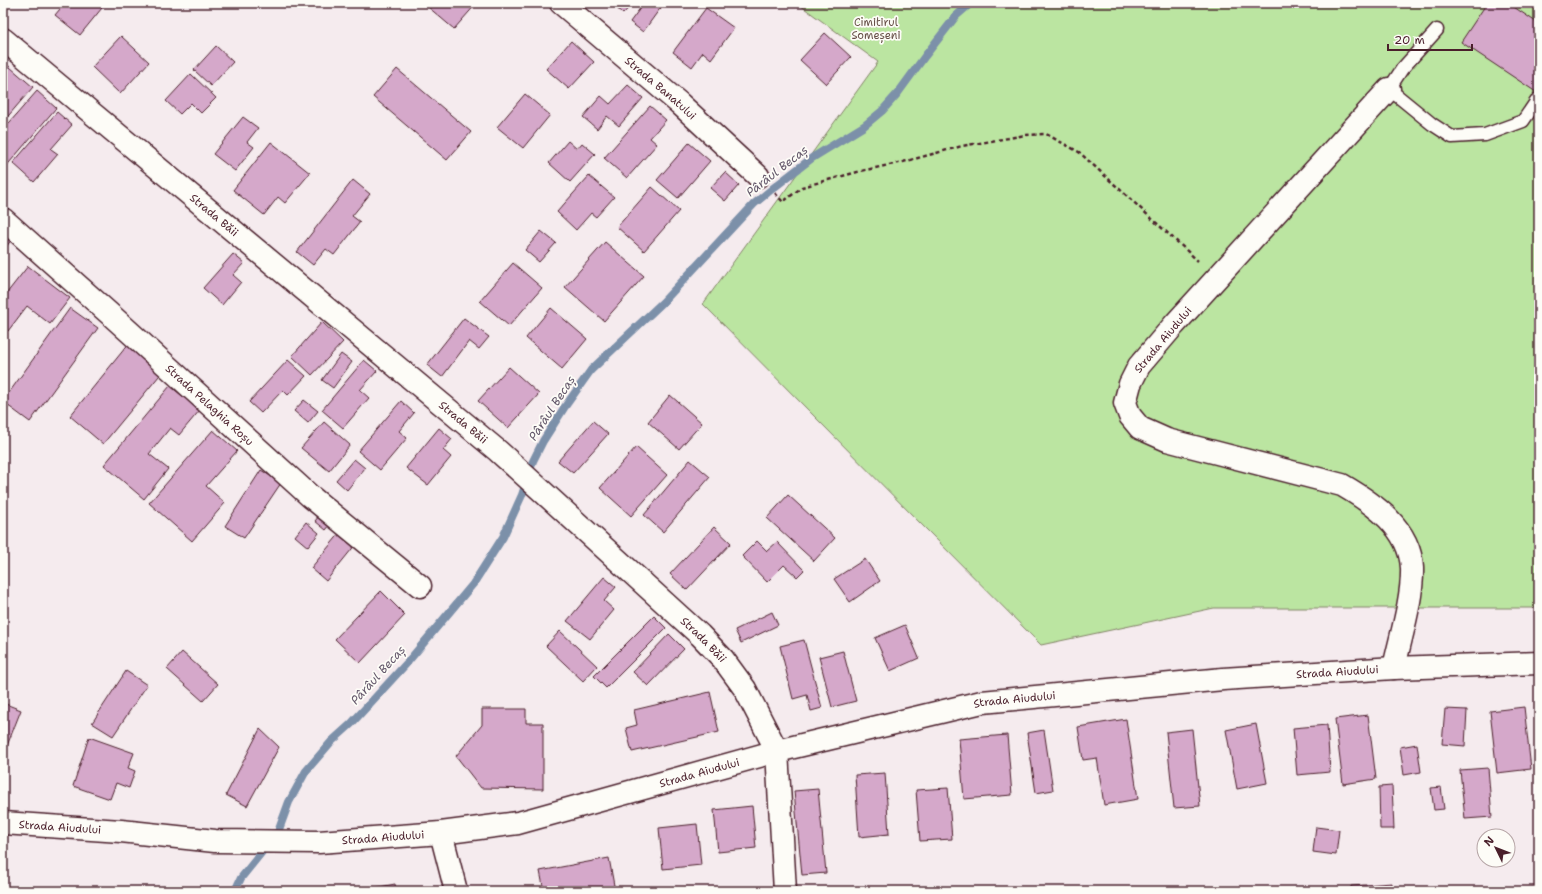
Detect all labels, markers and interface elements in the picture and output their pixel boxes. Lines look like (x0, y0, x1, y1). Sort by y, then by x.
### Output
park label: Cimitirul Someșeni (851, 15, 901, 43)
scale bar (1388, 26, 1472, 52)
text: 20 m (1394, 32, 1425, 48)
street label: Strada Banatului (622, 53, 700, 123)
water label: Pârâul Becaș (743, 142, 811, 200)
street label: Strada Băii (187, 190, 242, 240)
street label: Strada Aiudului (1131, 304, 1195, 376)
street label: Strada Pelaghia Roșu (162, 361, 257, 449)
water label: Pârâul Becaș (525, 372, 579, 444)
street label: Strada Băii (436, 398, 491, 447)
street label: Strada Băii (677, 613, 730, 665)
water label: Pârâul Becaș (347, 642, 409, 708)
street label: Strada Aiudului (1296, 662, 1379, 682)
street label: Strada Aiudului (972, 688, 1056, 711)
street label: Strada Aiudului (658, 754, 741, 791)
street label: Strada Aiudului (18, 817, 102, 837)
street label: Strada Aiudului (341, 827, 425, 848)
north arrow (1476, 828, 1516, 868)
text: N (1481, 833, 1498, 850)

